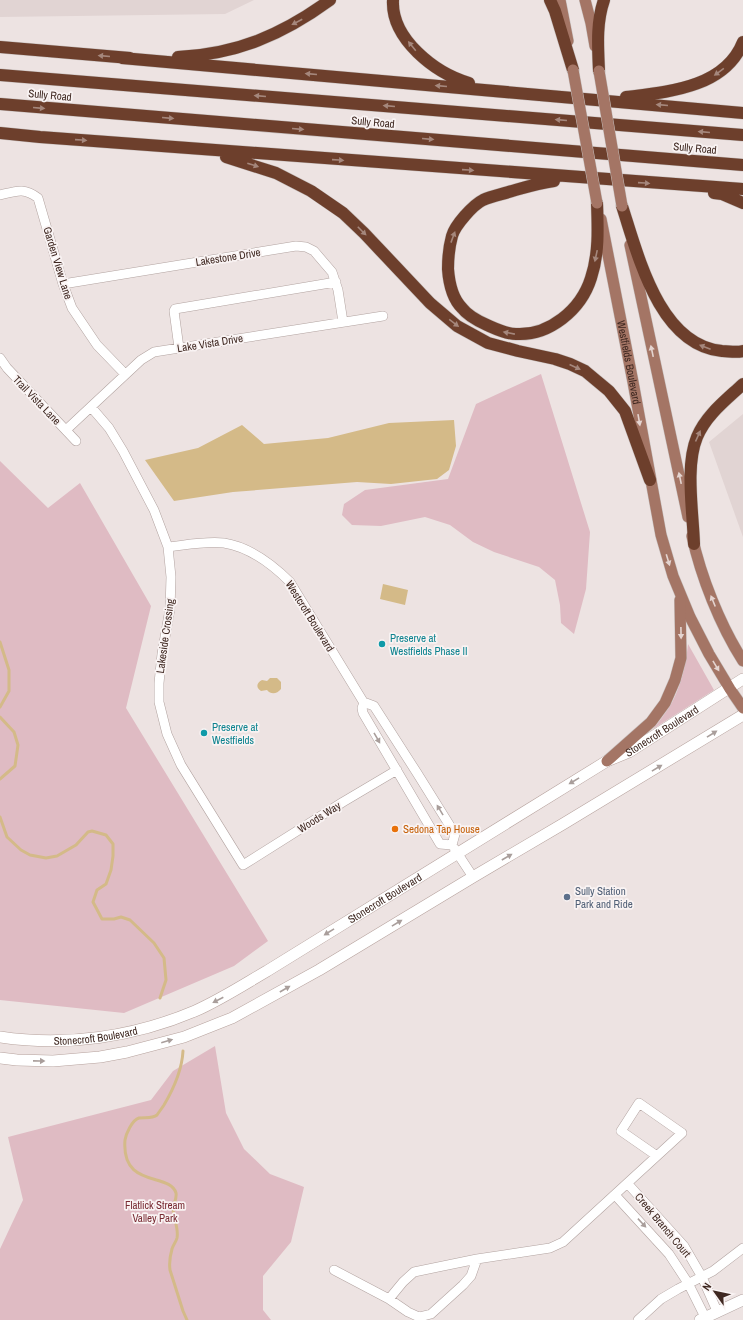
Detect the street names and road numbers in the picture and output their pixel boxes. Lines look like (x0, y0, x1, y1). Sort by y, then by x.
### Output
street label: Sully Road (28, 86, 72, 104)
street label: Sully Road (351, 113, 395, 131)
street label: Sully Road (673, 139, 717, 157)
street label: Garden View Lane (40, 225, 76, 301)
street label: Lakestone Drive (194, 245, 262, 269)
street label: Westfields Boulevard (614, 319, 644, 405)
street label: Lake Vista Drive (176, 331, 244, 355)
street label: Trail Vista Lane (10, 372, 64, 428)
street label: Westcroft Boulevard (283, 578, 337, 654)
street label: Lakeside Crossing (153, 598, 177, 674)
street label: Stonecroft Boulevard (623, 702, 701, 760)
street label: Woods Way (295, 798, 344, 836)
street label: Stonecroft Boulevard (345, 870, 424, 926)
street label: Stonecroft Boulevard (53, 1023, 139, 1048)
street label: Creek Branch Court (632, 1190, 694, 1260)

